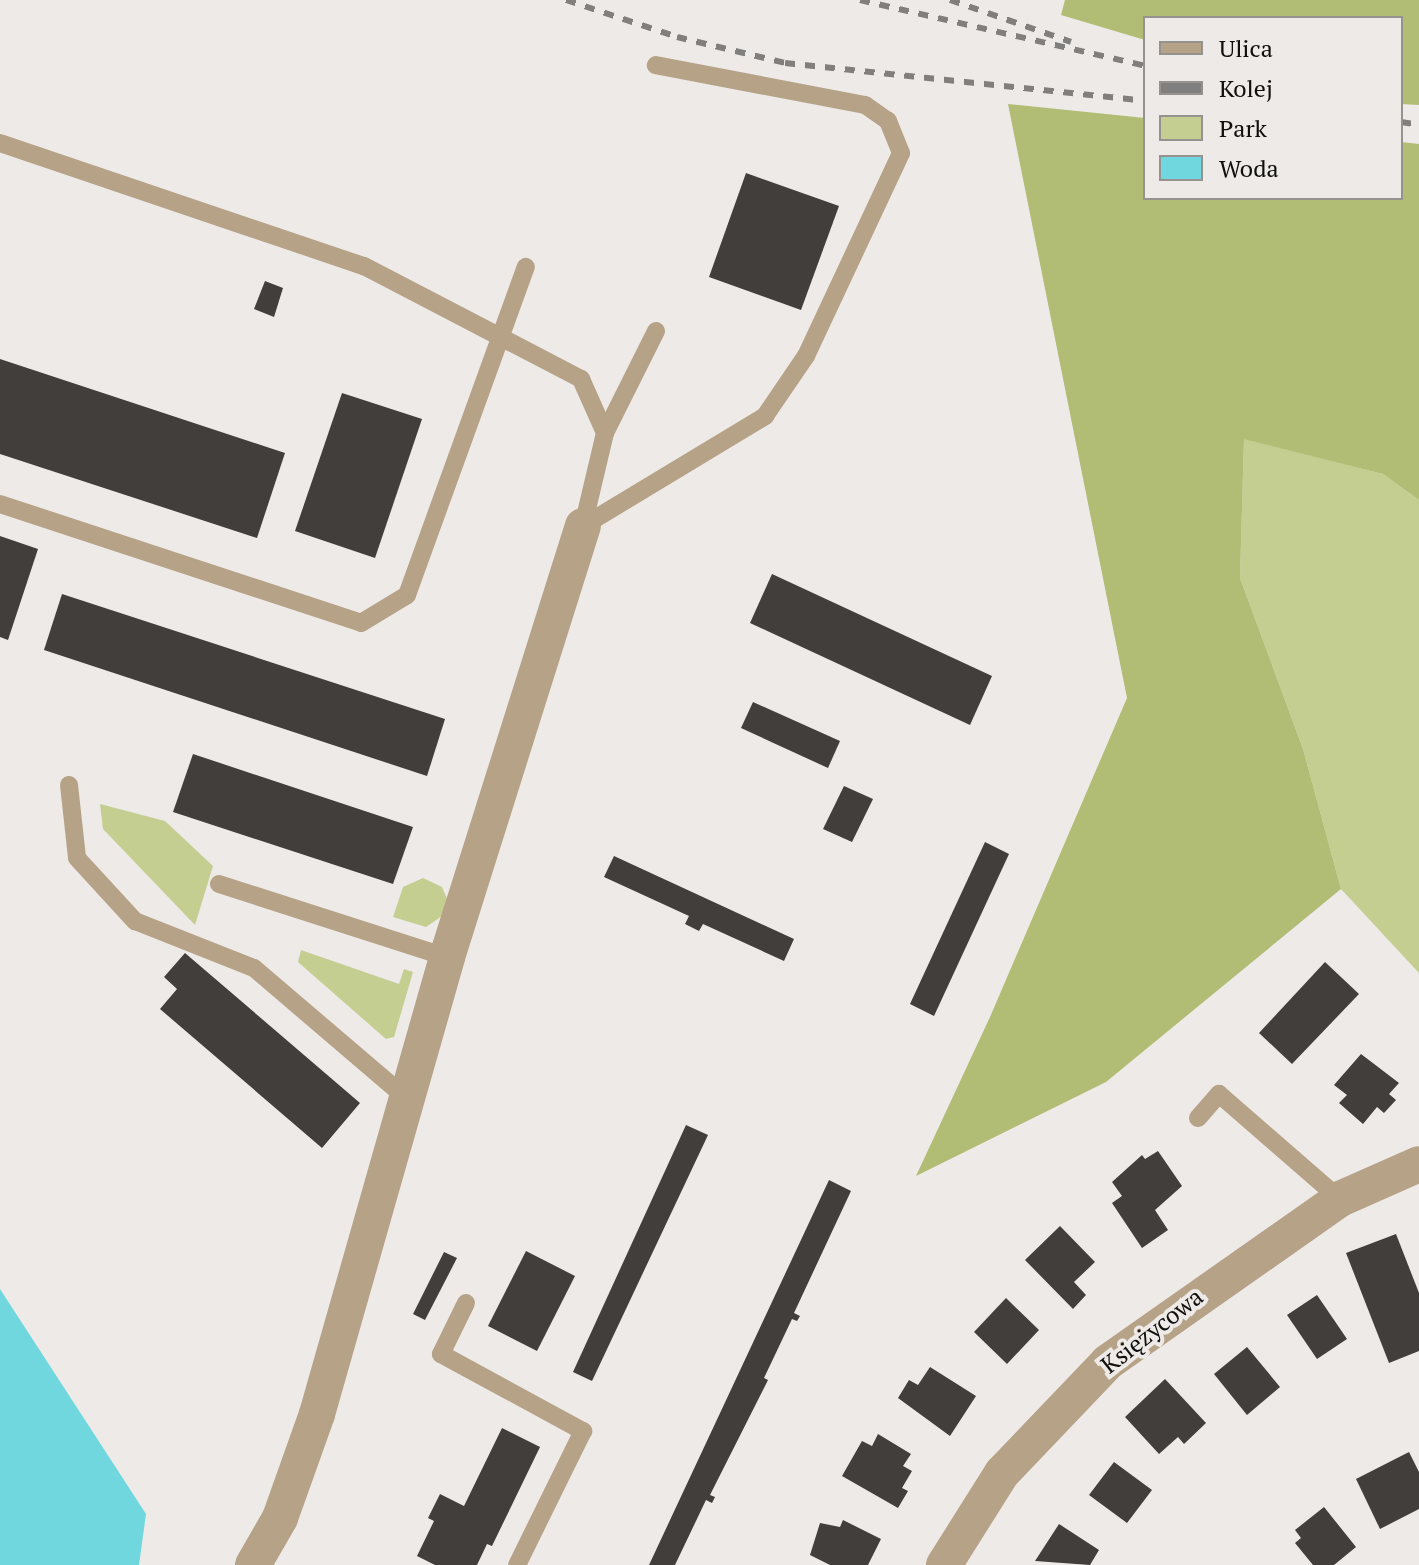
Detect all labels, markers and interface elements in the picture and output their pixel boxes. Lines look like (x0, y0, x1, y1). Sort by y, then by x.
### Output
legend (1143, 16, 1403, 200)
text: Ulica (1219, 32, 1273, 64)
text: Kolej (1219, 72, 1273, 104)
text: Park (1219, 112, 1267, 144)
text: Woda (1219, 152, 1279, 184)
street label: Księżycowa (1095, 1282, 1209, 1380)

